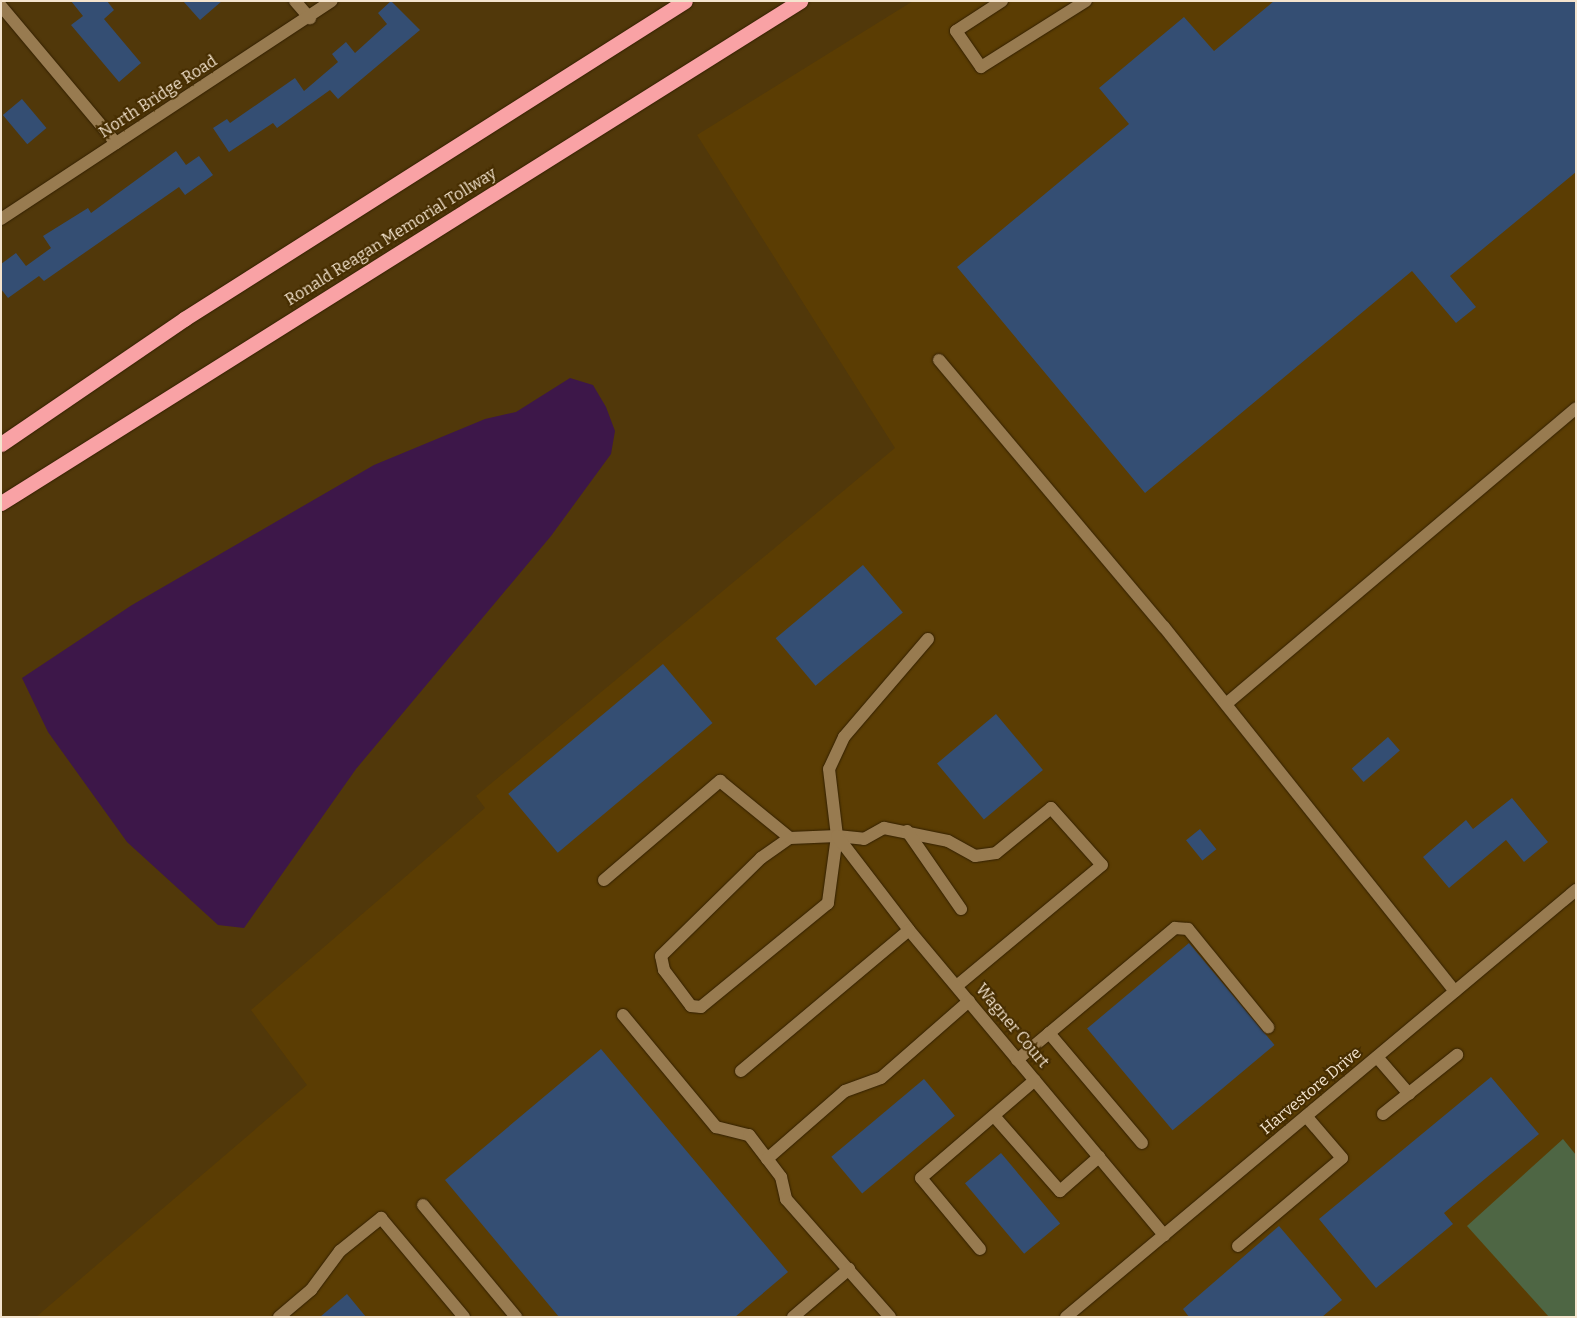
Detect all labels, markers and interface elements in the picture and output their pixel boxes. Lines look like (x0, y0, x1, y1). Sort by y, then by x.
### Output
street label: North Bridge Road (95, 52, 221, 142)
street label: Ronald Reagan Memorial Tollway (282, 164, 500, 310)
street label: Wagner Court (971, 980, 1053, 1072)
street label: Harvestore Drive (1257, 1043, 1365, 1139)

